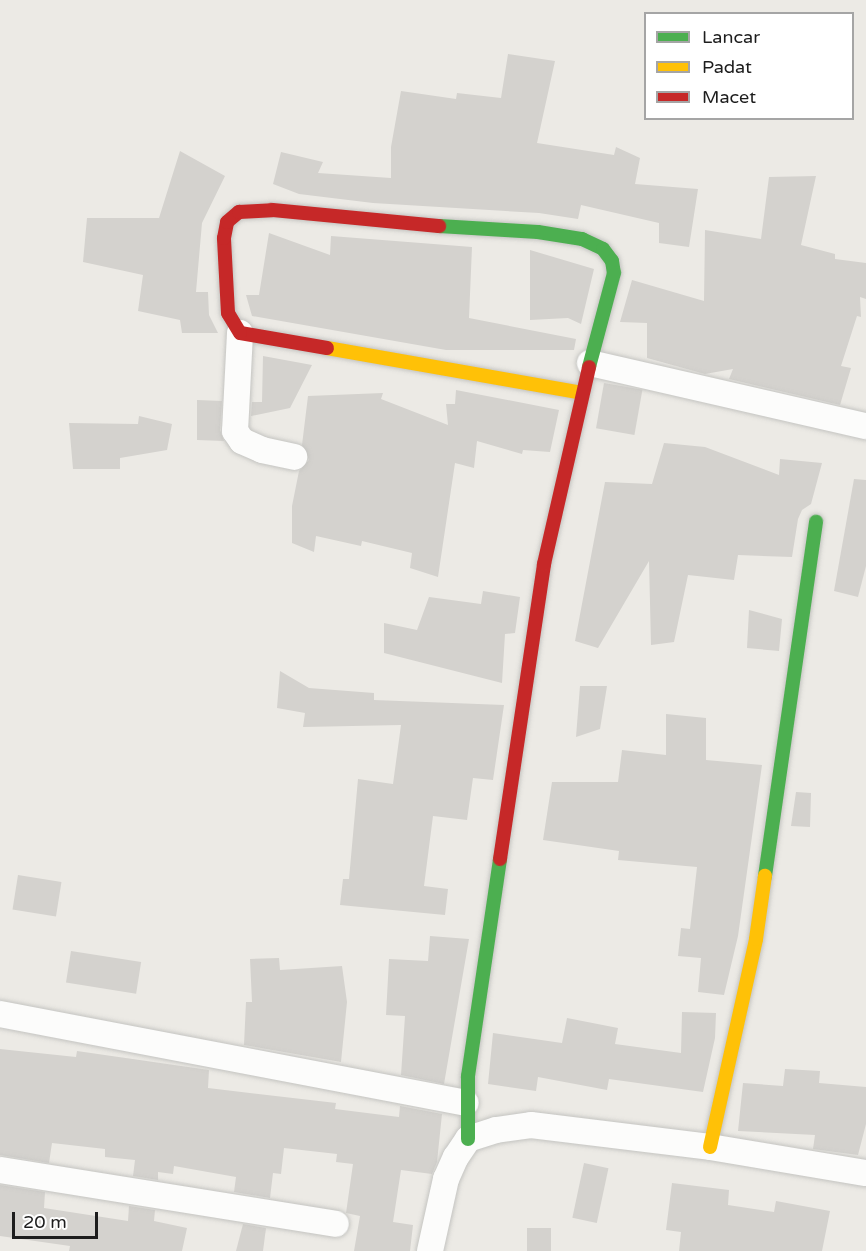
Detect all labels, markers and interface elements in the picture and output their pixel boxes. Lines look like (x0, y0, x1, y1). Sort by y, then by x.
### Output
legend (644, 12, 854, 120)
text: Lancar (702, 26, 760, 48)
text: Padat (702, 56, 752, 78)
text: Macet (702, 86, 756, 108)
scale bar (15, 1200, 100, 1238)
text: 20 m (23, 1211, 67, 1233)

